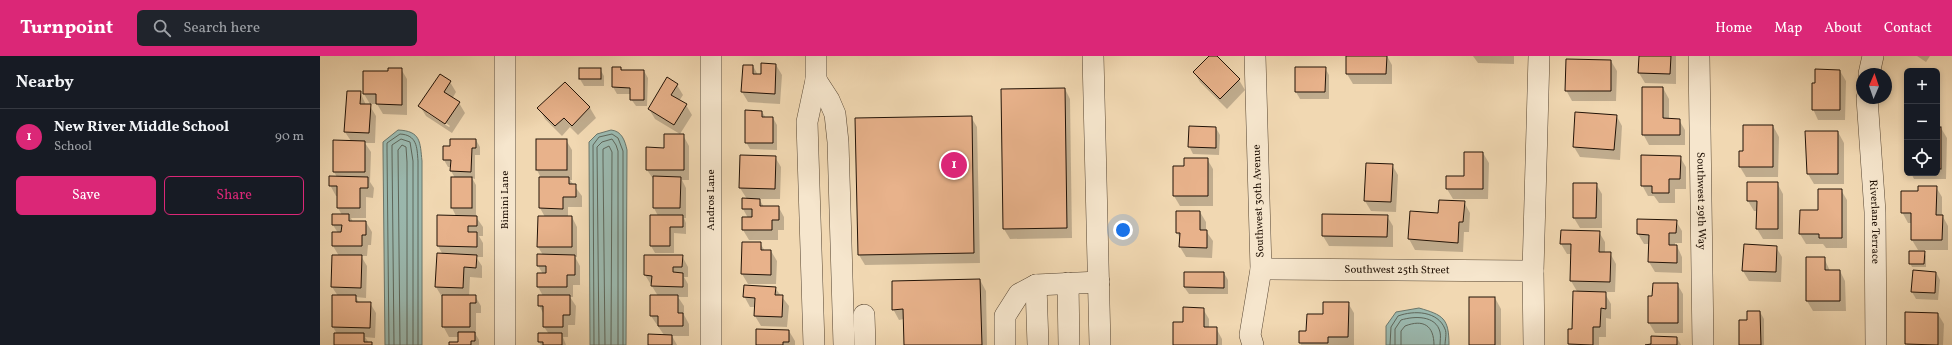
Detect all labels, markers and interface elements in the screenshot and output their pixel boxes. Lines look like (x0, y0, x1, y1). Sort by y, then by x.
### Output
search box (137, 10, 417, 46)
text: Turnpoint (20, 15, 113, 41)
icon: search (151, 17, 173, 39)
text: Search here (183, 18, 260, 39)
text: Home (1715, 19, 1752, 38)
text: Map (1774, 19, 1802, 38)
text: About (1824, 19, 1862, 38)
text: Contact (1884, 19, 1932, 38)
north arrow (1856, 68, 1892, 104)
map controls (1904, 68, 1940, 176)
button: + (1904, 68, 1940, 104)
text: Nearby (16, 71, 74, 94)
button: − (1904, 104, 1940, 140)
text: New River Middle School (54, 117, 229, 138)
text: 1 (26, 128, 32, 146)
text: 90 m (275, 128, 304, 146)
text: School (54, 138, 92, 156)
button: locate (1904, 140, 1940, 176)
street label: Southwest 30th Avenue (1250, 144, 1268, 258)
pin: 1 (941, 150, 967, 180)
street label: Southwest 29th Way (1693, 152, 1709, 250)
street label: Andros Lane (704, 169, 719, 231)
street label: Bimini Lane (498, 171, 513, 229)
button: Save (16, 176, 156, 215)
button: Share (164, 176, 304, 215)
street label: Riverlane Terrace (1865, 179, 1883, 264)
your location (1113, 220, 1133, 240)
street label: Southwest 25th Street (1344, 262, 1450, 278)

